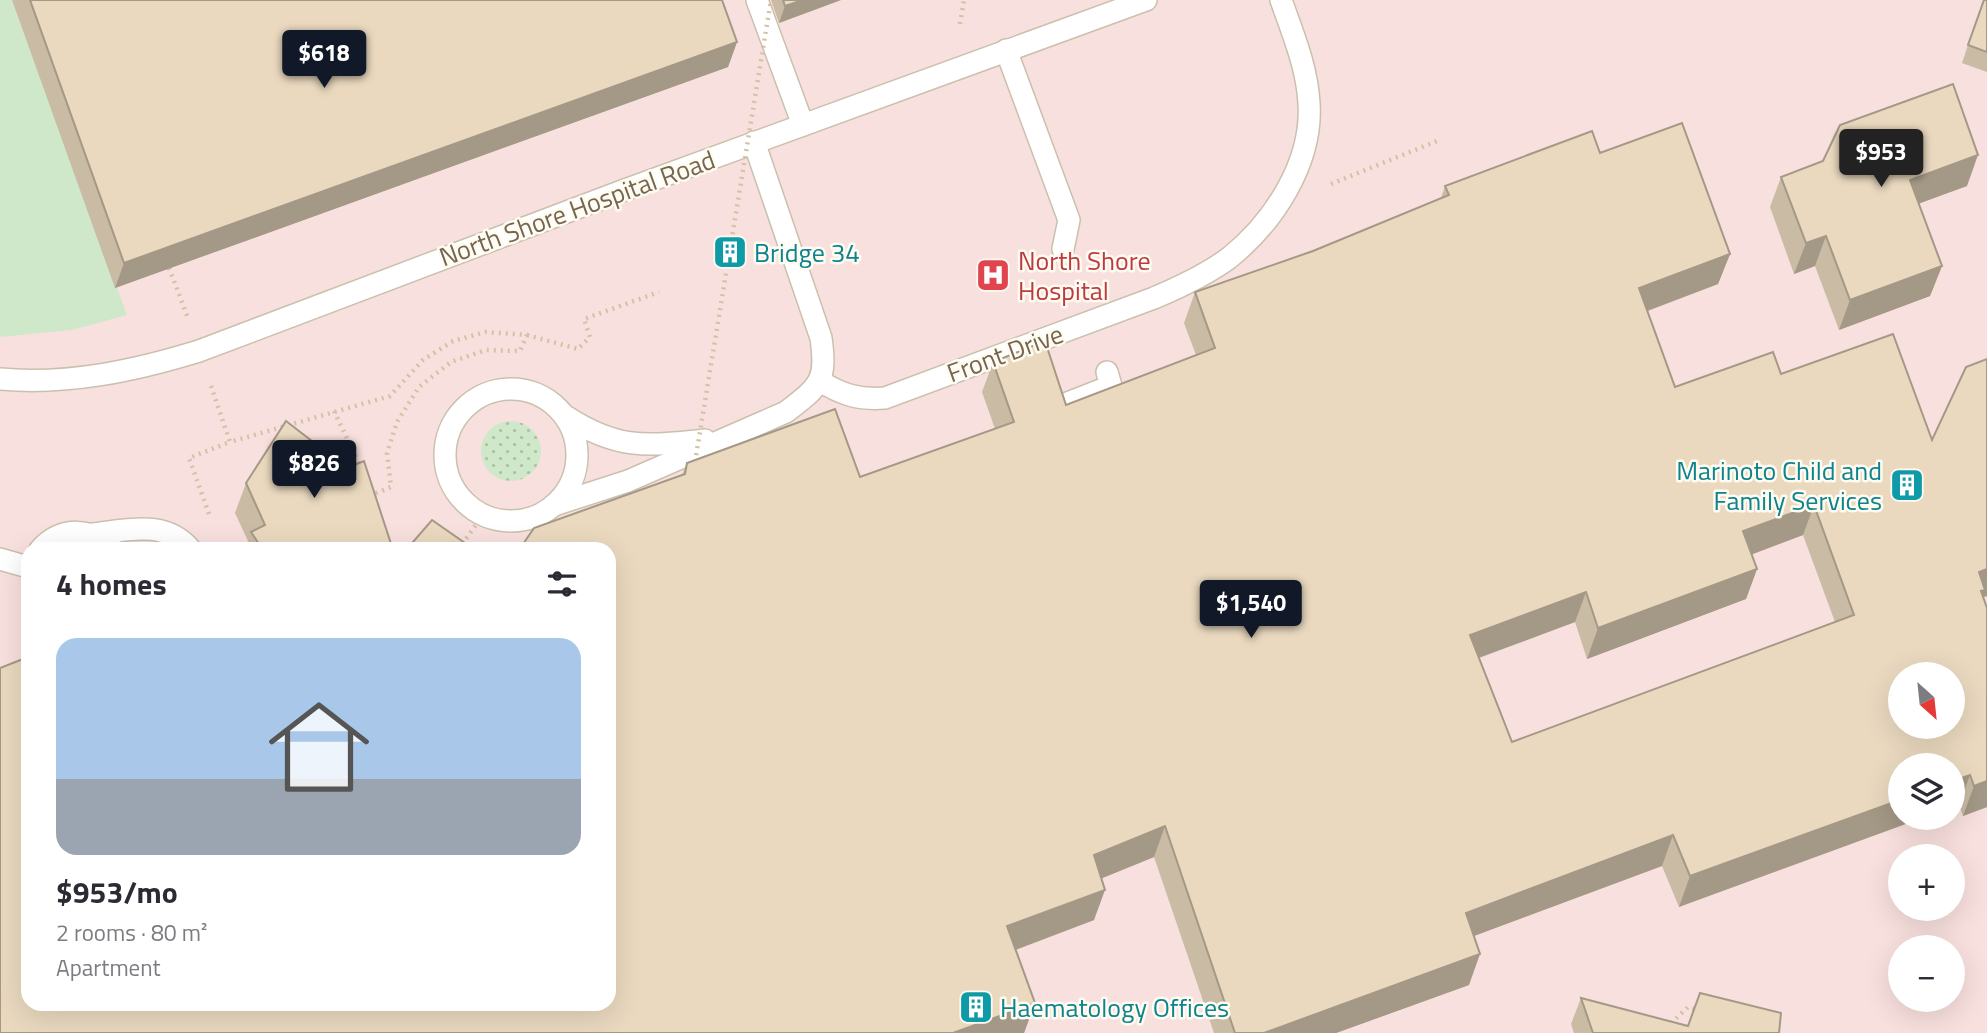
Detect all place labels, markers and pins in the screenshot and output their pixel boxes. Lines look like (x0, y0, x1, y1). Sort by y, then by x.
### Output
pin: $618 (283, 31, 365, 90)
pin: $953 (1840, 130, 1922, 189)
building icon: Bridge 34 (711, 233, 749, 271)
place label: Bridge 34 (754, 233, 860, 272)
place label: North Shore Hospital (1018, 241, 1151, 310)
hospital icon: North Shore Hospital (974, 256, 1012, 294)
pin: $826 (273, 440, 355, 500)
place label: Marinoto Child and Family Services (1676, 451, 1882, 520)
building icon: Marinoto Child and Family Services (1888, 466, 1926, 504)
pin: $1,540 (1194, 580, 1308, 640)
building icon: Haematology Offices (957, 988, 995, 1026)
place label: Haematology Offices (1000, 988, 1229, 1027)

